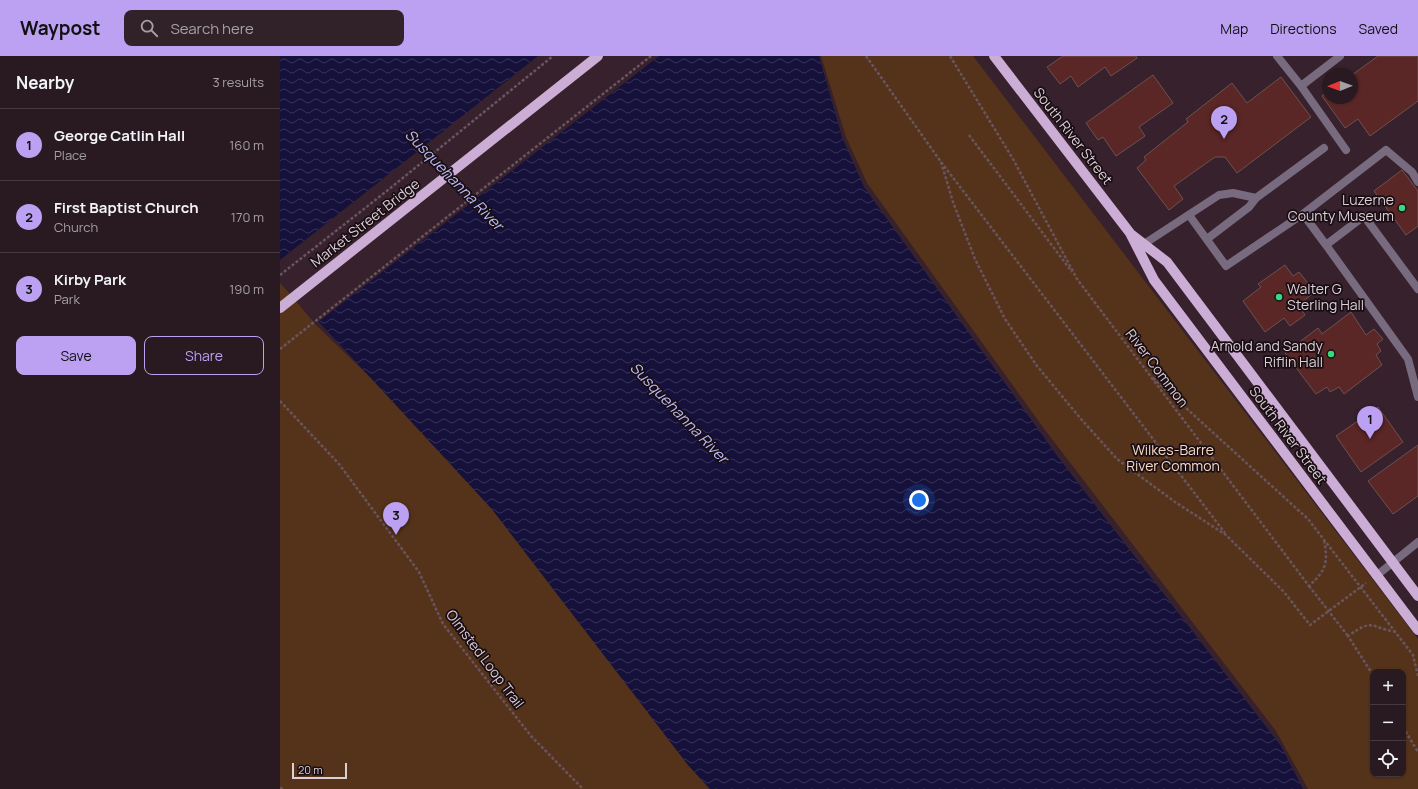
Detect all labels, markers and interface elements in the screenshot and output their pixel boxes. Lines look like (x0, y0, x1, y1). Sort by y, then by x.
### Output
search box (124, 10, 404, 46)
text: Waypost (20, 15, 100, 41)
icon: search (138, 17, 160, 39)
text: Search here (170, 18, 254, 39)
text: Map (1220, 19, 1248, 38)
text: Directions (1270, 19, 1337, 38)
text: Saved (1359, 19, 1398, 38)
north arrow (1322, 68, 1358, 104)
text: Nearby (16, 71, 74, 94)
text: 3 results (212, 73, 264, 91)
street label: South River Street (1030, 83, 1117, 188)
pin: 2 (1211, 106, 1237, 139)
water label: Susquehanna River (400, 124, 510, 237)
text: George Catlin Hall (54, 125, 185, 146)
text: 1 (26, 136, 32, 154)
text: 160 m (229, 136, 264, 154)
text: Place (54, 146, 87, 164)
street label: Market Street Bridge (306, 174, 423, 271)
place label: Luzerne County Museum (1288, 190, 1394, 225)
text: First Baptist Church (54, 197, 199, 218)
marker: Luzerne County Museum (1397, 203, 1407, 213)
text: 2 (25, 208, 33, 226)
text: 170 m (231, 208, 264, 226)
text: Church (54, 218, 98, 236)
text: Kirby Park (54, 269, 126, 290)
place label: Walter G Sterling Hall (1287, 279, 1364, 314)
text: 3 (25, 280, 33, 298)
text: 190 m (229, 280, 264, 298)
text: Park (54, 290, 80, 308)
marker: Walter G Sterling Hall (1274, 292, 1284, 302)
street label: River Common (1122, 325, 1193, 411)
button: Save (16, 336, 136, 375)
button: Share (144, 336, 264, 375)
place label: Arnold and Sandy Riflin Hall (1211, 336, 1324, 371)
marker: Arnold and Sandy Riflin Hall (1326, 349, 1336, 359)
water label: Susquehanna River (625, 357, 735, 470)
street label: South River Street (1245, 382, 1332, 488)
pin: 1 (1357, 406, 1383, 439)
park label: Wilkes-Barre River Common (1126, 440, 1220, 475)
your location (909, 490, 929, 510)
pin: 3 (383, 502, 409, 535)
street label: Olmsted Loop Trail (442, 606, 529, 712)
map controls (1370, 669, 1406, 777)
button: + (1370, 669, 1406, 705)
button: − (1370, 705, 1406, 741)
button: locate (1370, 741, 1406, 777)
scale bar (292, 761, 347, 780)
text: 20 m (298, 762, 323, 777)

